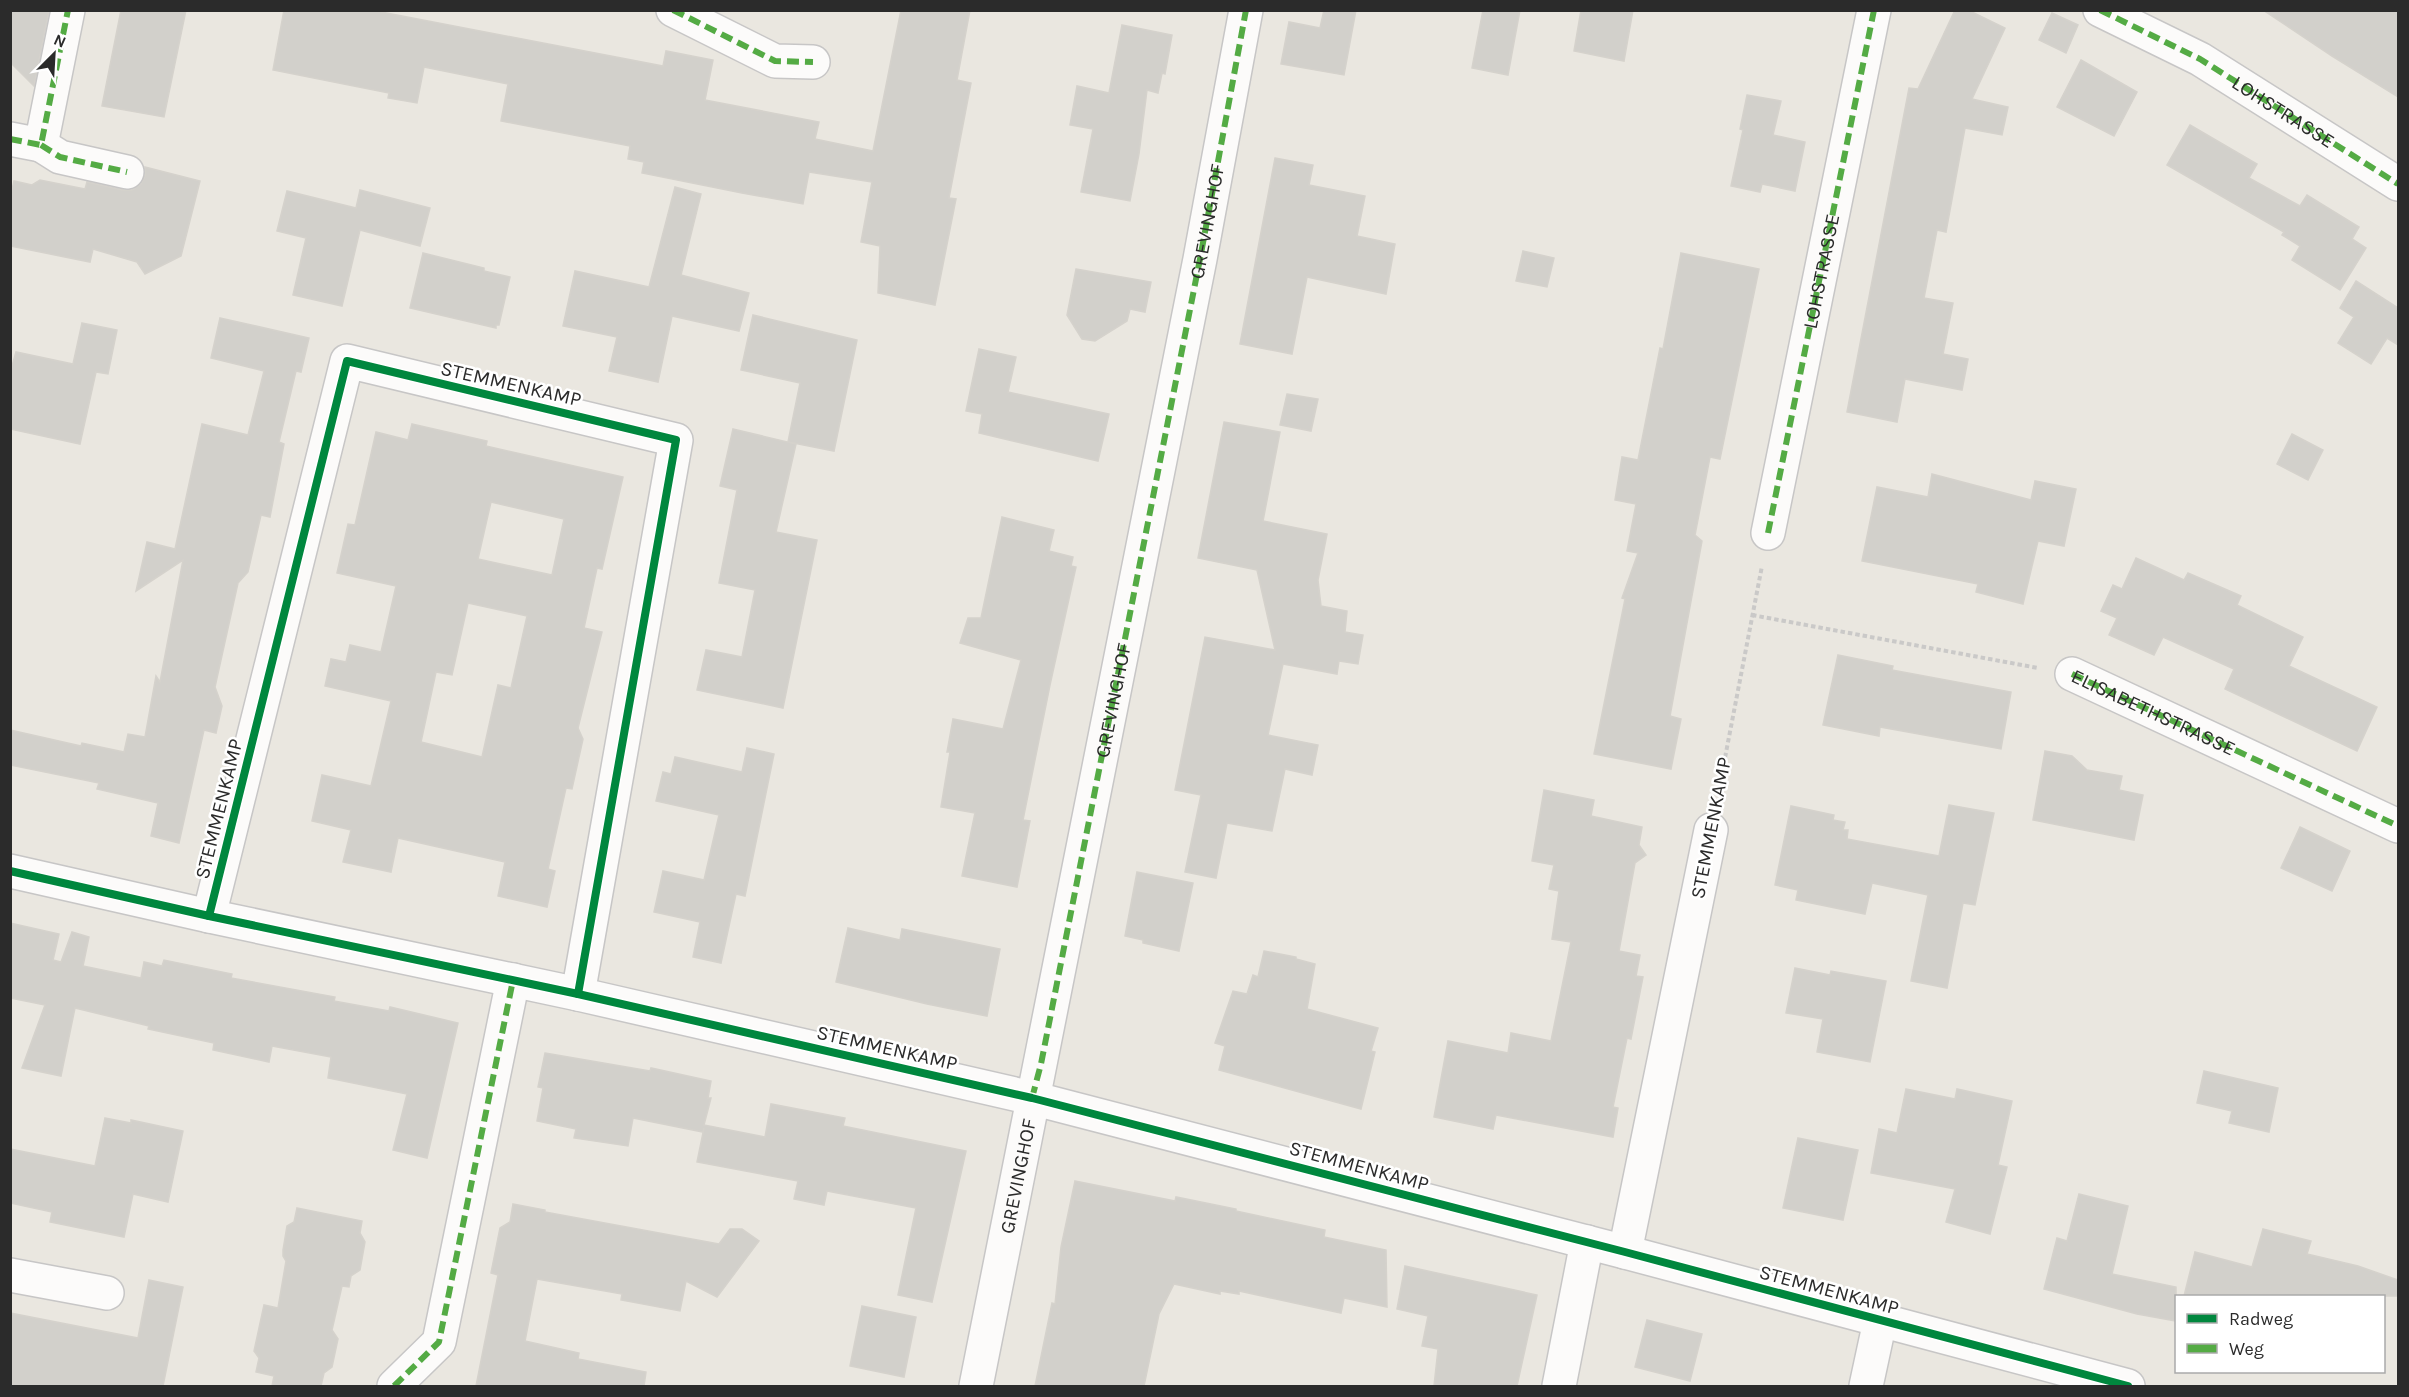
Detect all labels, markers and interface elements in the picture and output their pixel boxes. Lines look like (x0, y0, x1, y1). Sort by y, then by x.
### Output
north arrow (24, 24, 84, 84)
text: N (51, 30, 69, 52)
street label: LOHSTRASSE (2228, 71, 2339, 153)
street label: GREVINGHOF (1185, 162, 1229, 281)
street label: LOHSTRASSE (1798, 212, 1844, 331)
street label: STEMMENKAMP (438, 357, 584, 411)
street label: GREVINGHOF (1090, 641, 1135, 760)
street label: ELISABETHSTRASSE (2068, 664, 2239, 760)
street label: STEMMENKAMP (190, 736, 248, 882)
street label: STEMMENKAMP (1686, 755, 1736, 901)
street label: STEMMENKAMP (814, 1021, 960, 1075)
street label: GREVINGHOF (995, 1117, 1040, 1236)
street label: STEMMENKAMP (1287, 1136, 1431, 1196)
street label: STEMMENKAMP (1757, 1260, 1901, 1320)
legend (2175, 1295, 2385, 1373)
text: Radweg (2229, 1308, 2293, 1330)
text: Weg (2229, 1338, 2264, 1360)

